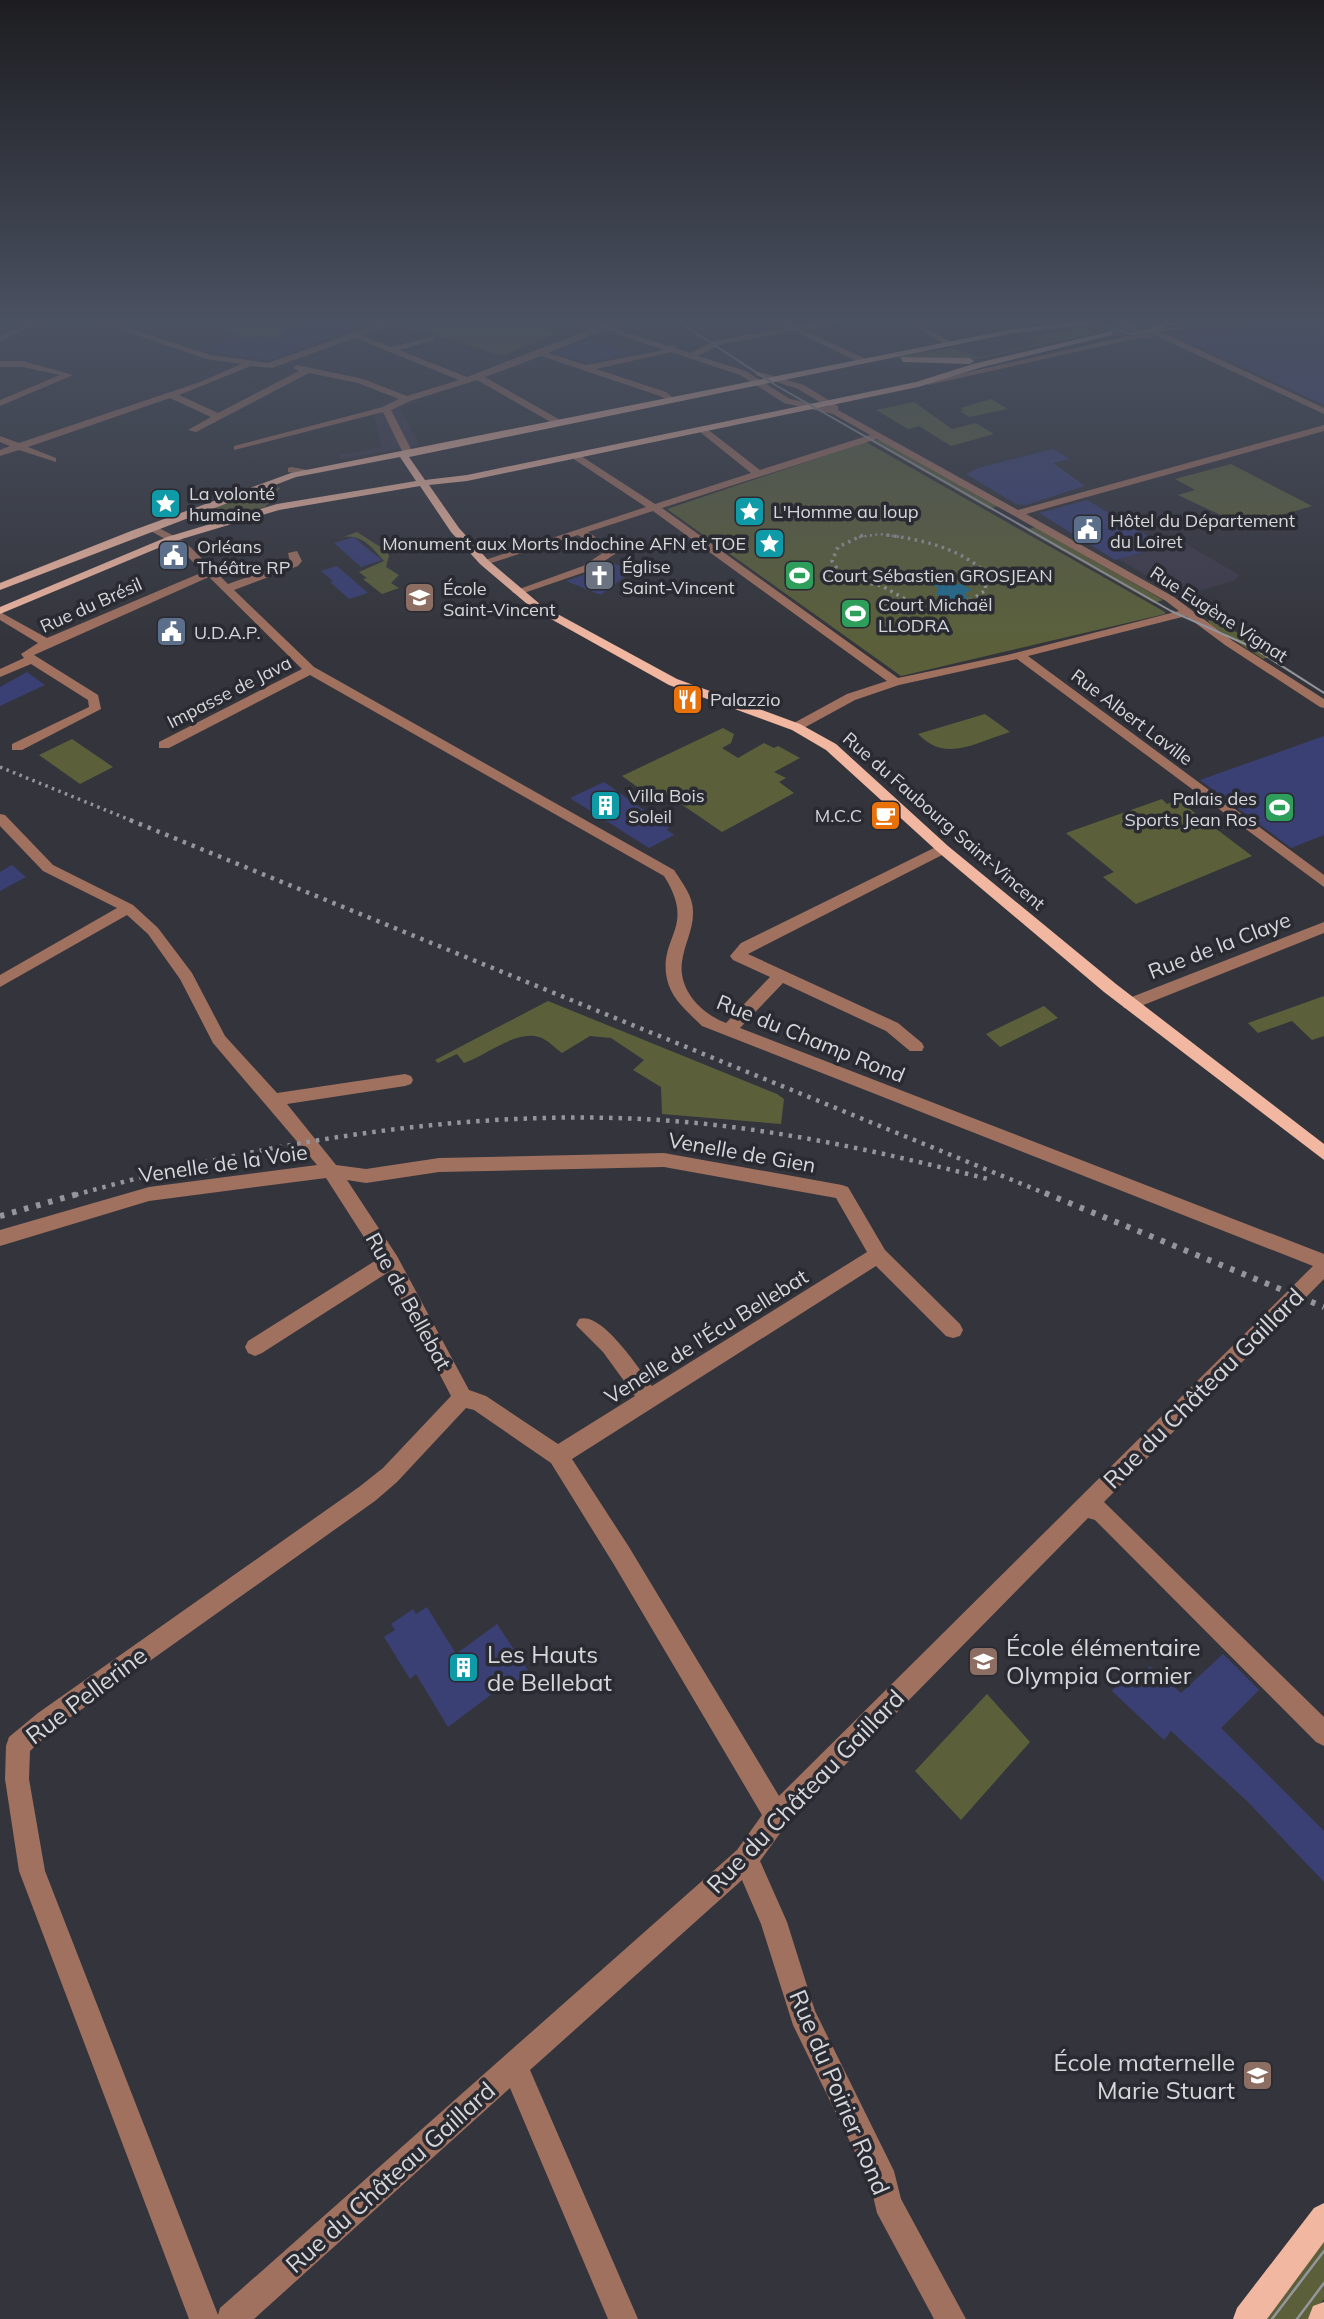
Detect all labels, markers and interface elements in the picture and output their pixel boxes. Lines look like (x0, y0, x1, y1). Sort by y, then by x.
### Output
place label: La volonté humaine (189, 482, 275, 526)
place icon: La volonté humaine (149, 486, 183, 520)
place icon: L'Homme au loup (733, 494, 767, 528)
place label: L'Homme au loup (773, 500, 919, 523)
place label: Hôtel du Département du Loiret (1110, 509, 1295, 553)
public building icon: Hôtel du Département du Loiret (1070, 513, 1104, 547)
place icon: Monument aux Morts Indochine AFN et TOE (752, 526, 786, 560)
place label: Monument aux Morts Indochine AFN et TOE (382, 532, 746, 555)
place label: Orléans Théâtre RP (197, 535, 290, 579)
public building icon: Orléans Théâtre RP (157, 539, 191, 573)
place label: Église Saint-Vincent (622, 555, 735, 599)
sports icon: Court Sébastien GROSJEAN (782, 558, 816, 592)
church icon: Église Saint-Vincent (582, 559, 616, 593)
street label: Rue Eugène Vignat (1146, 561, 1292, 667)
place label: Court Sébastien GROSJEAN (822, 564, 1053, 587)
street label: Rue du Brésil (36, 572, 146, 638)
place label: École Saint-Vincent (443, 577, 556, 621)
school or university icon: École Saint-Vincent (403, 581, 437, 615)
place label: Court Michaël LLODRA (878, 593, 992, 637)
sports icon: Court Michaël LLODRA (838, 597, 872, 631)
public building icon: U.D.A.P. (154, 615, 188, 649)
place label: U.D.A.P. (194, 621, 261, 644)
street label: Impasse de Java (163, 651, 295, 733)
street label: Rue Albert Laville (1067, 664, 1197, 770)
restaurant icon: Palazzio (670, 682, 704, 716)
place label: Palazzio (710, 688, 780, 711)
street label: Rue du Faubourg Saint-Vincent (838, 727, 1050, 915)
place label: Villa Bois Soleil (628, 784, 705, 828)
place label: Palais des Sports Jean Ros (1125, 787, 1257, 831)
building icon: Villa Bois Soleil (588, 788, 622, 822)
sports icon: Palais des Sports Jean Ros (1263, 791, 1297, 825)
cafe icon: M.C.C (868, 798, 902, 832)
place label: M.C.C (815, 804, 862, 827)
street label: Rue de la Claye (1144, 906, 1294, 984)
street label: Rue du Champ Rond (713, 988, 909, 1088)
street label: Venelle de Gien (666, 1126, 818, 1178)
street label: Venelle de la Voie (137, 1138, 309, 1188)
street label: Rue de Bellebat (361, 1228, 457, 1374)
street label: Venelle de l'Écu Bellebat (600, 1263, 812, 1409)
street label: Rue du Château Gaillard (1096, 1281, 1310, 1495)
place label: École élémentaire Olympia Cormier (1006, 1632, 1201, 1690)
place label: Les Hauts de Bellebat (487, 1639, 612, 1697)
street label: Rue Pellerine (19, 1640, 153, 1750)
school or university icon: École élémentaire Olympia Cormier (966, 1644, 1000, 1678)
building icon: Les Hauts de Bellebat (447, 1651, 481, 1685)
street label: Rue du Château Gaillard (700, 1683, 910, 1899)
street label: Rue du Poirier Rond (783, 1985, 897, 2199)
place label: École maternelle Marie Stuart (1053, 2047, 1235, 2105)
school or university icon: École maternelle Marie Stuart (1241, 2059, 1275, 2093)
street label: Rue du Château Gaillard (279, 2075, 501, 2279)

